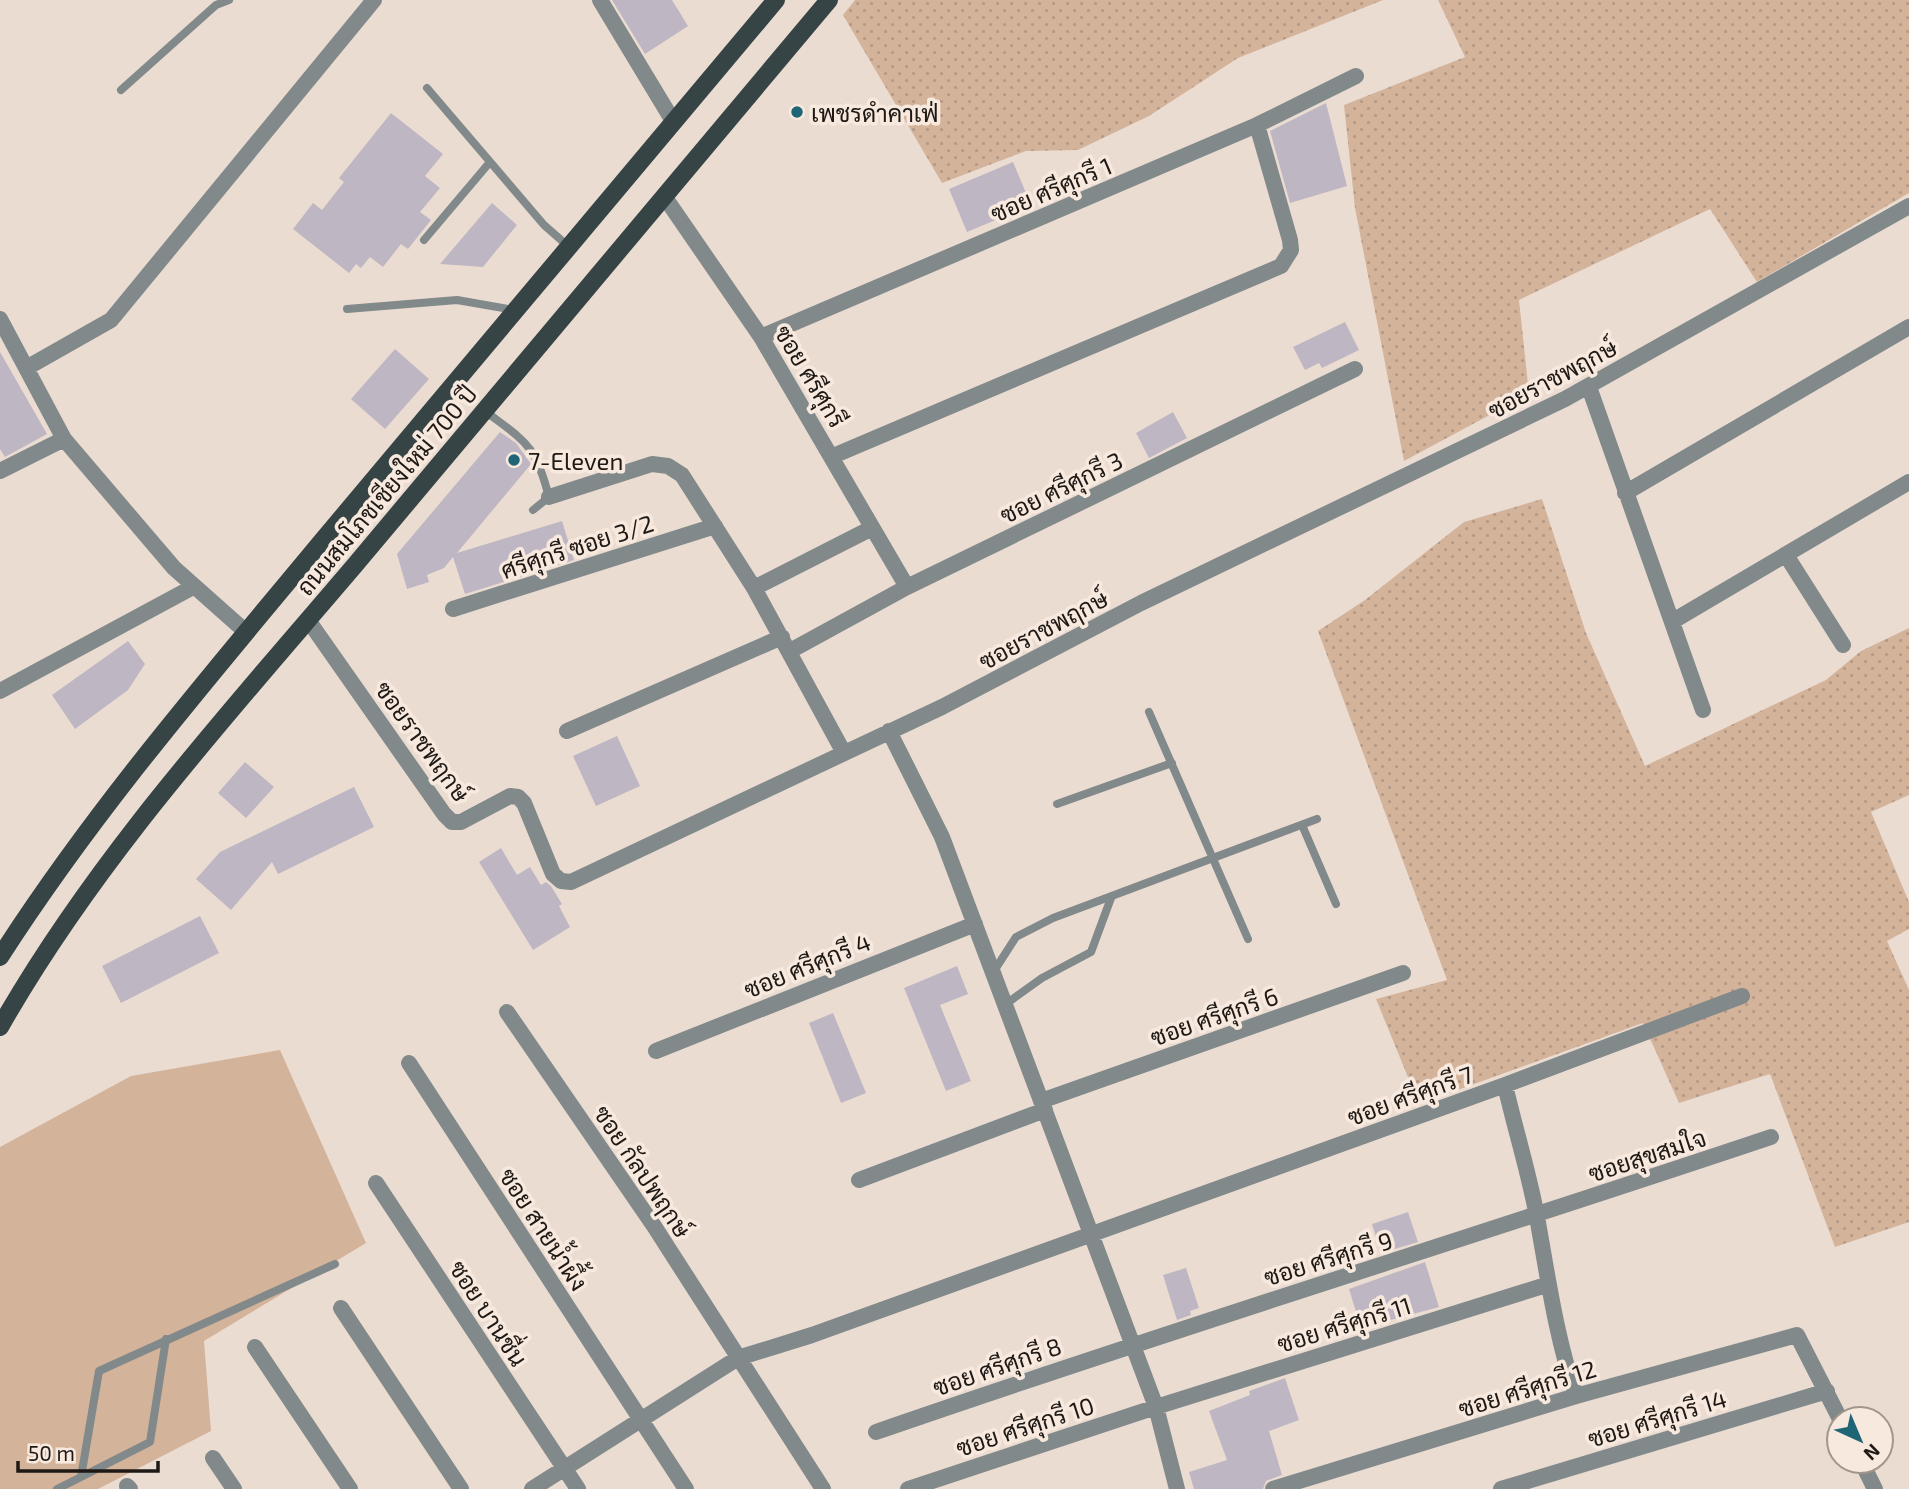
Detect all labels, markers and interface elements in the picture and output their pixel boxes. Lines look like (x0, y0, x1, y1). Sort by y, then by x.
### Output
place label: เพชรดำคาเฟ่ (811, 98, 939, 127)
marker: เพชรดำคาเฟ่ (789, 104, 805, 120)
street label: ซอย ศรีศุกรี 1 (986, 150, 1117, 230)
street label: ซอย ศรีศุกรี (767, 320, 853, 434)
street label: ซอยราชพฤกษ์ (1483, 332, 1622, 425)
street label: ถนนสมโภชเชียงใหม่ 700 ปี (290, 379, 482, 601)
street label: ซอย ศรีศุกรี 3 (995, 445, 1128, 532)
place label: 7-Eleven (528, 446, 623, 475)
marker: 7-Eleven (506, 452, 522, 468)
street label: ศรีศุกรี ซอย 3/2 (497, 508, 658, 587)
street label: ซอยราชพฤกษ์ (974, 583, 1113, 676)
street label: ซอยราชพฤกษ์ (369, 675, 477, 808)
street label: ซอย ศรีศุกรี 4 (739, 926, 876, 1006)
street label: ซอย ศรีศุกรี 6 (1146, 981, 1283, 1054)
street label: ซอย ศรีศุกรี 7 (1343, 1059, 1478, 1134)
street label: ซอย กัลปพฤกษ์ (587, 1100, 698, 1244)
street label: ซอยสุขสมใจ (1585, 1122, 1710, 1190)
street label: ซอย สายน้ำผึ้ง (494, 1159, 599, 1296)
street label: ซอย ศรีศุกรี 9 (1260, 1225, 1397, 1294)
street label: ซอย บานชื่น (444, 1252, 538, 1371)
street label: ซอย ศรีศุกรี 11 (1274, 1290, 1415, 1361)
street label: ซอย ศรีศุกรี 8 (929, 1331, 1066, 1404)
street label: ซอย ศรีศุกรี 12 (1455, 1353, 1600, 1426)
street label: ซอย ศรีศุกรี 14 (1584, 1383, 1731, 1456)
street label: ซอย ศรีศุกรี 10 (952, 1390, 1099, 1465)
north arrow (1825, 1405, 1895, 1475)
scale bar (18, 1430, 158, 1474)
text: 50 m (28, 1440, 75, 1465)
text: N (1859, 1440, 1885, 1466)

